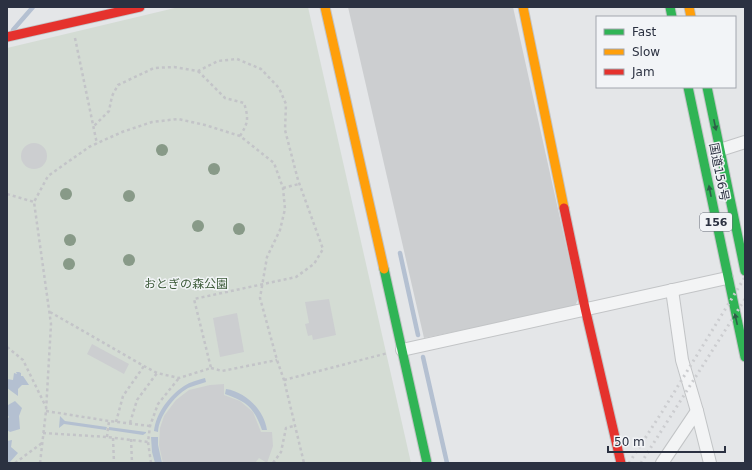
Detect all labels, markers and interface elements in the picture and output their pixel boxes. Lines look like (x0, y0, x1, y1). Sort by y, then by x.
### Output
legend (596, 16, 736, 88)
text: Fast (632, 25, 656, 39)
text: Slow (632, 45, 660, 59)
text: Jam (631, 65, 655, 79)
one-way arrow (712, 119, 718, 131)
street label: 国道156号 (707, 142, 731, 202)
one-way arrow (707, 185, 713, 197)
road number: 156 (700, 213, 732, 231)
park label: おとぎの森公園 (144, 277, 228, 291)
one-way arrow (733, 312, 739, 325)
scale bar (608, 428, 725, 454)
text: 50 m (614, 435, 645, 449)

